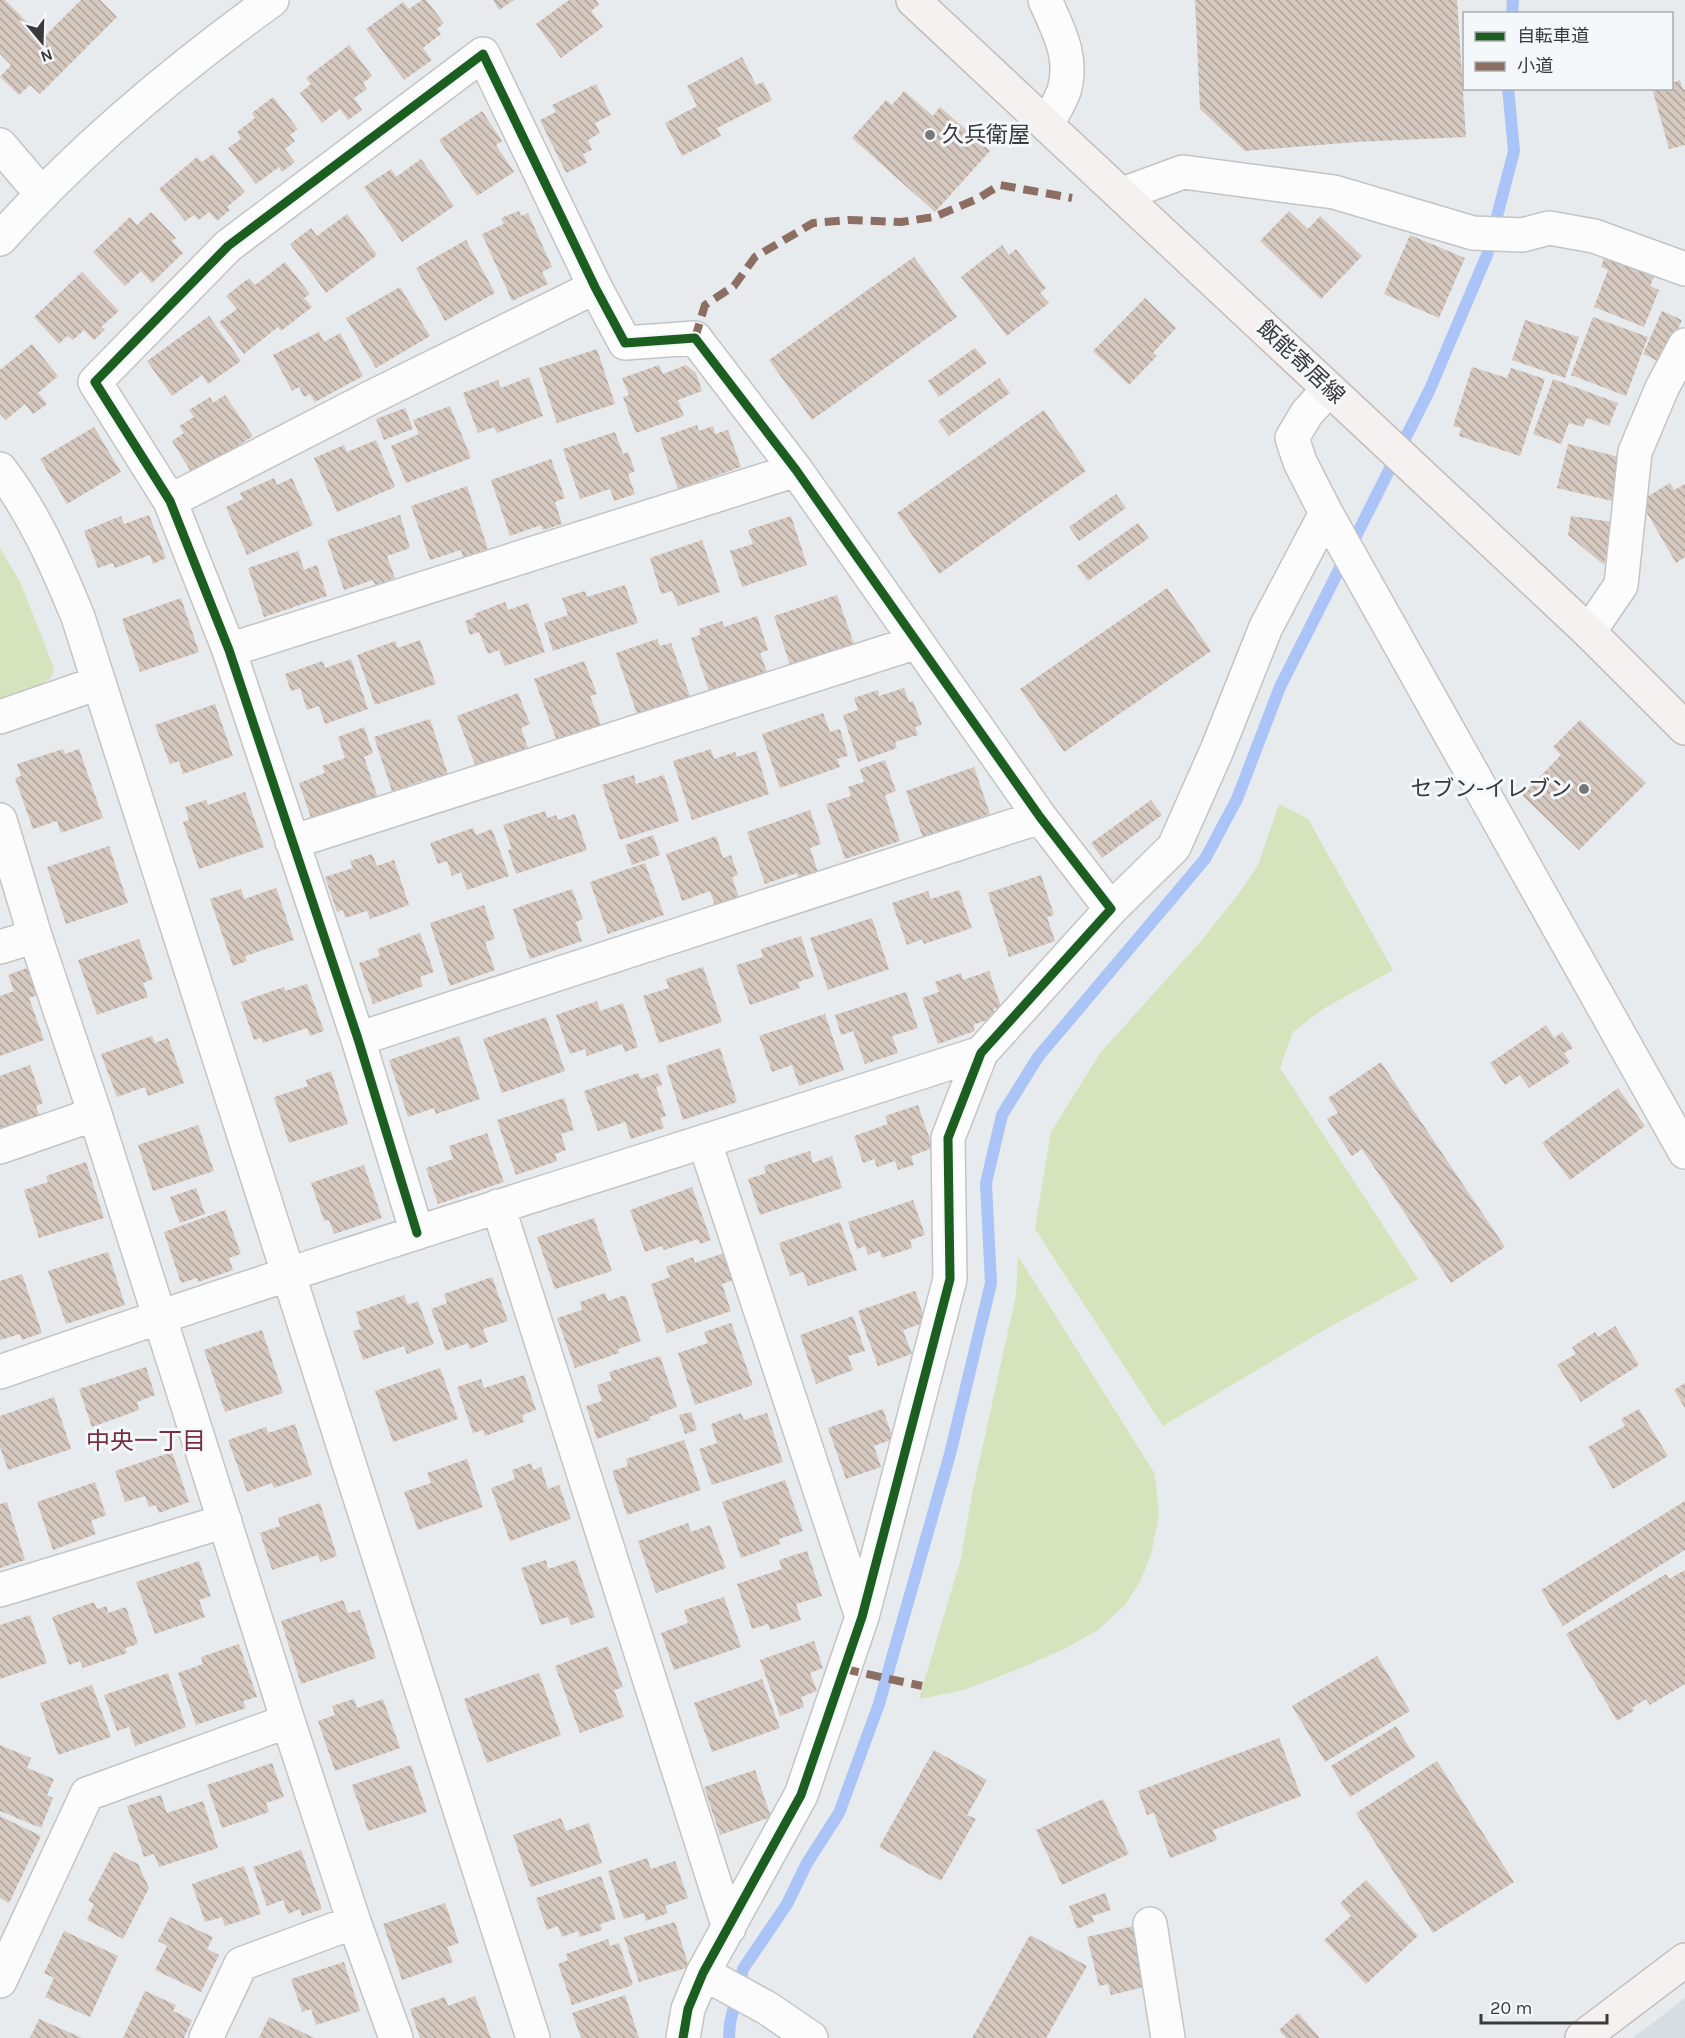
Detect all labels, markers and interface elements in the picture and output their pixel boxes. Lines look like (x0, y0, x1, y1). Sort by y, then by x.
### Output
north arrow (12, 12, 72, 72)
legend (1463, 12, 1673, 90)
text: 自転車道 (1517, 25, 1589, 47)
text: N (38, 45, 55, 67)
text: 小道 (1517, 55, 1553, 77)
place label: 久兵衛屋 (942, 122, 1030, 148)
marker: 久兵衛屋 (923, 128, 937, 142)
street label: 飯能寄居線 (1252, 315, 1350, 409)
place label: セブン-イレブン (1410, 776, 1572, 802)
marker: セブン-イレブン (1577, 782, 1591, 796)
district label: 中央一丁目 (86, 1427, 206, 1455)
scale bar (1481, 1987, 1607, 2025)
text: 20 m (1490, 1997, 1532, 2019)

